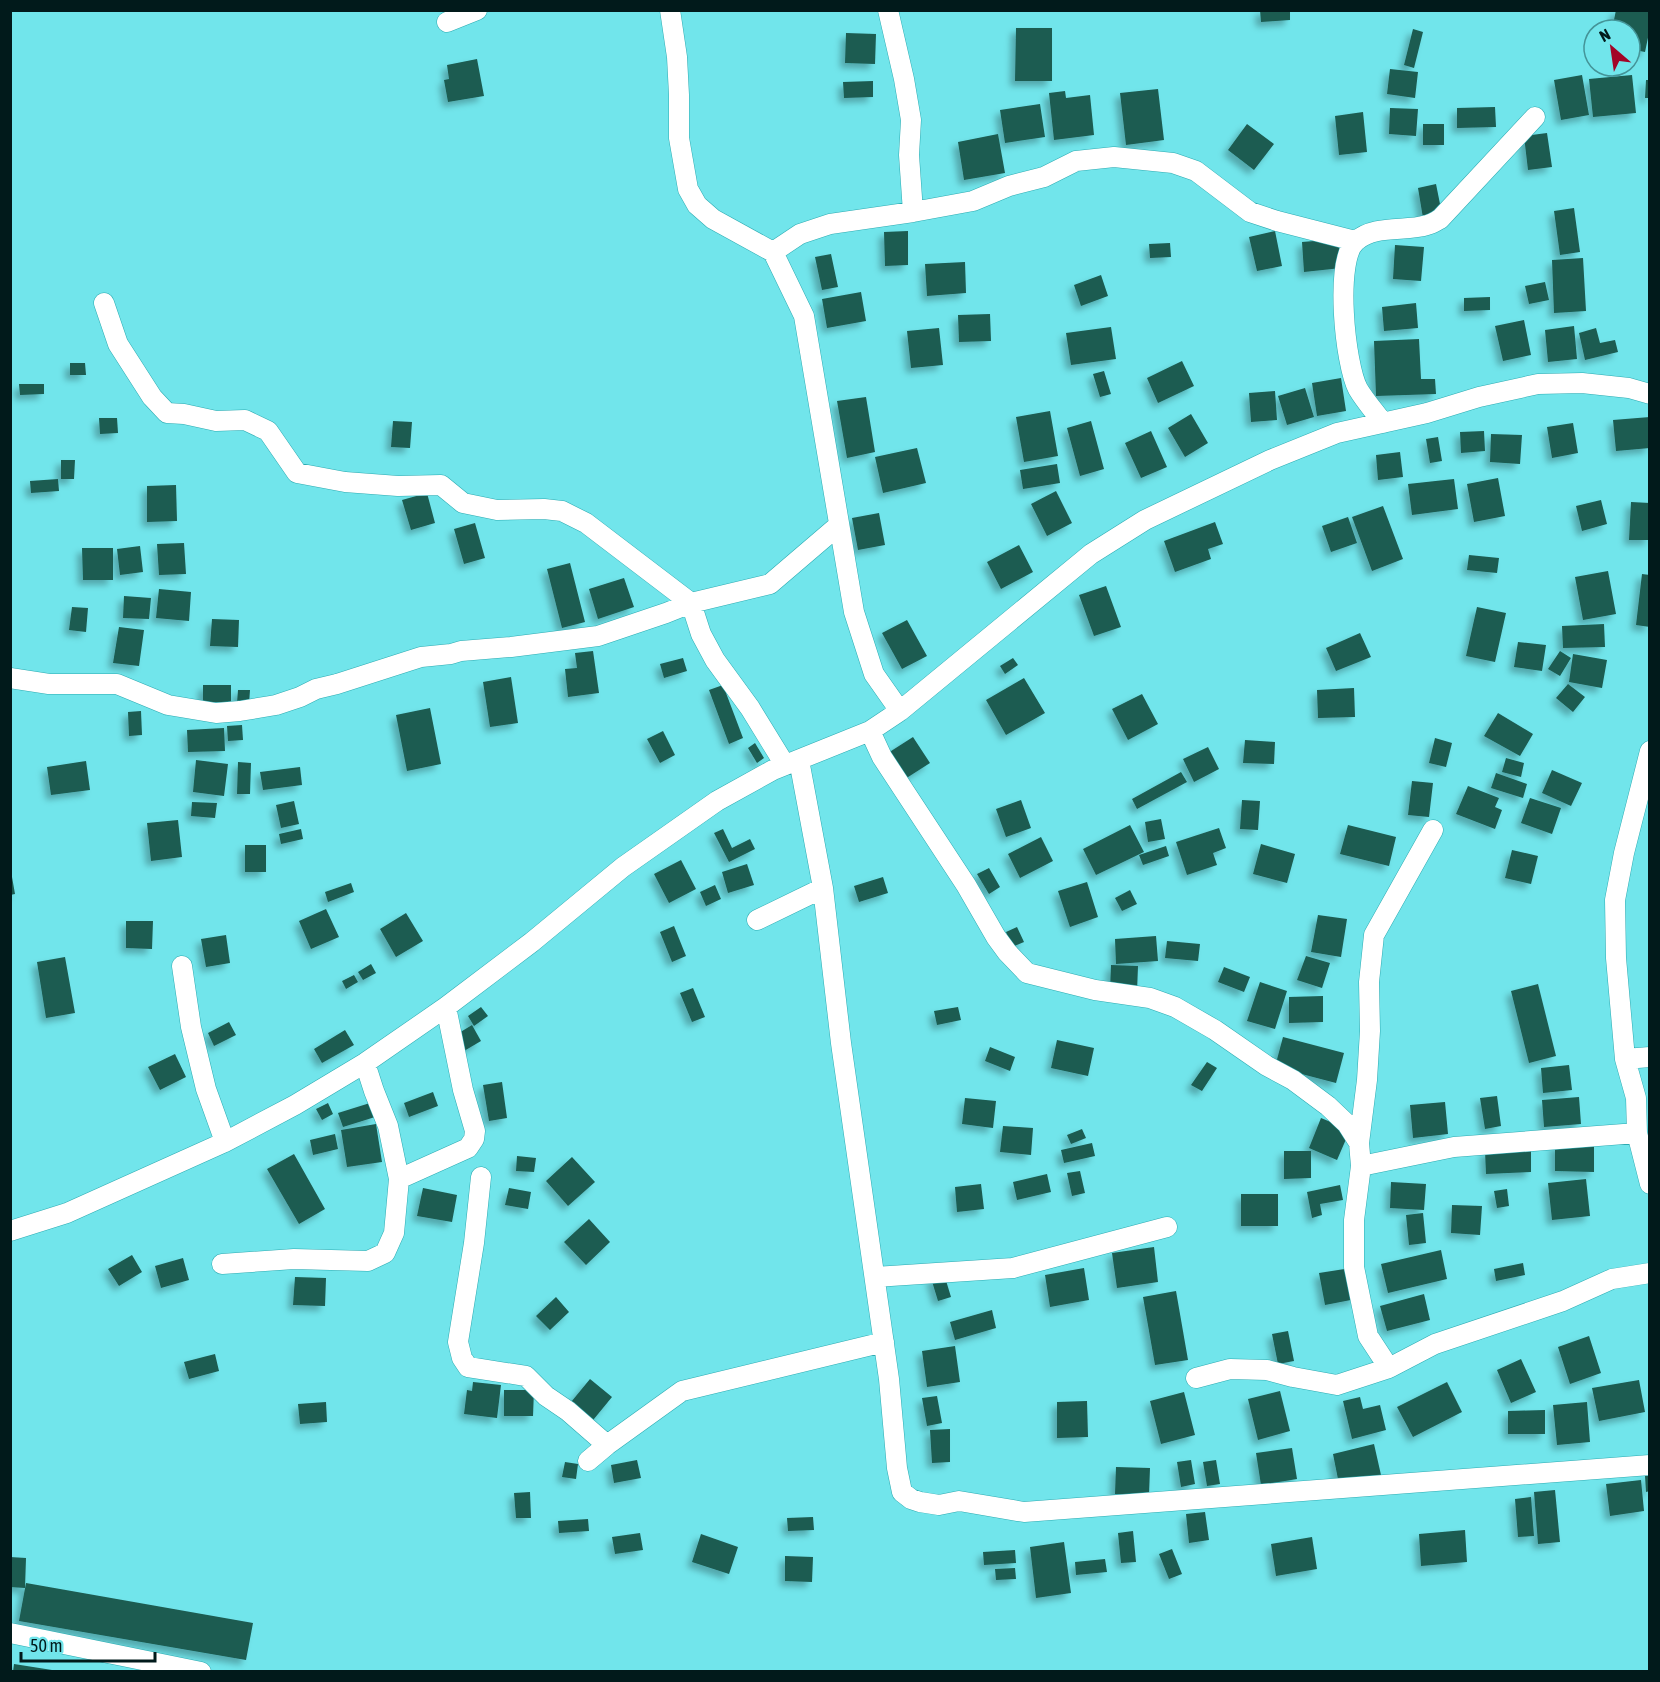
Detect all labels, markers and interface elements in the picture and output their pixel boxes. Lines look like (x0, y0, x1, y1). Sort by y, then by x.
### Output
north arrow (1582, 18, 1642, 78)
text: N (1596, 25, 1613, 45)
scale bar (21, 1625, 154, 1663)
text: 50 m (30, 1635, 62, 1656)

